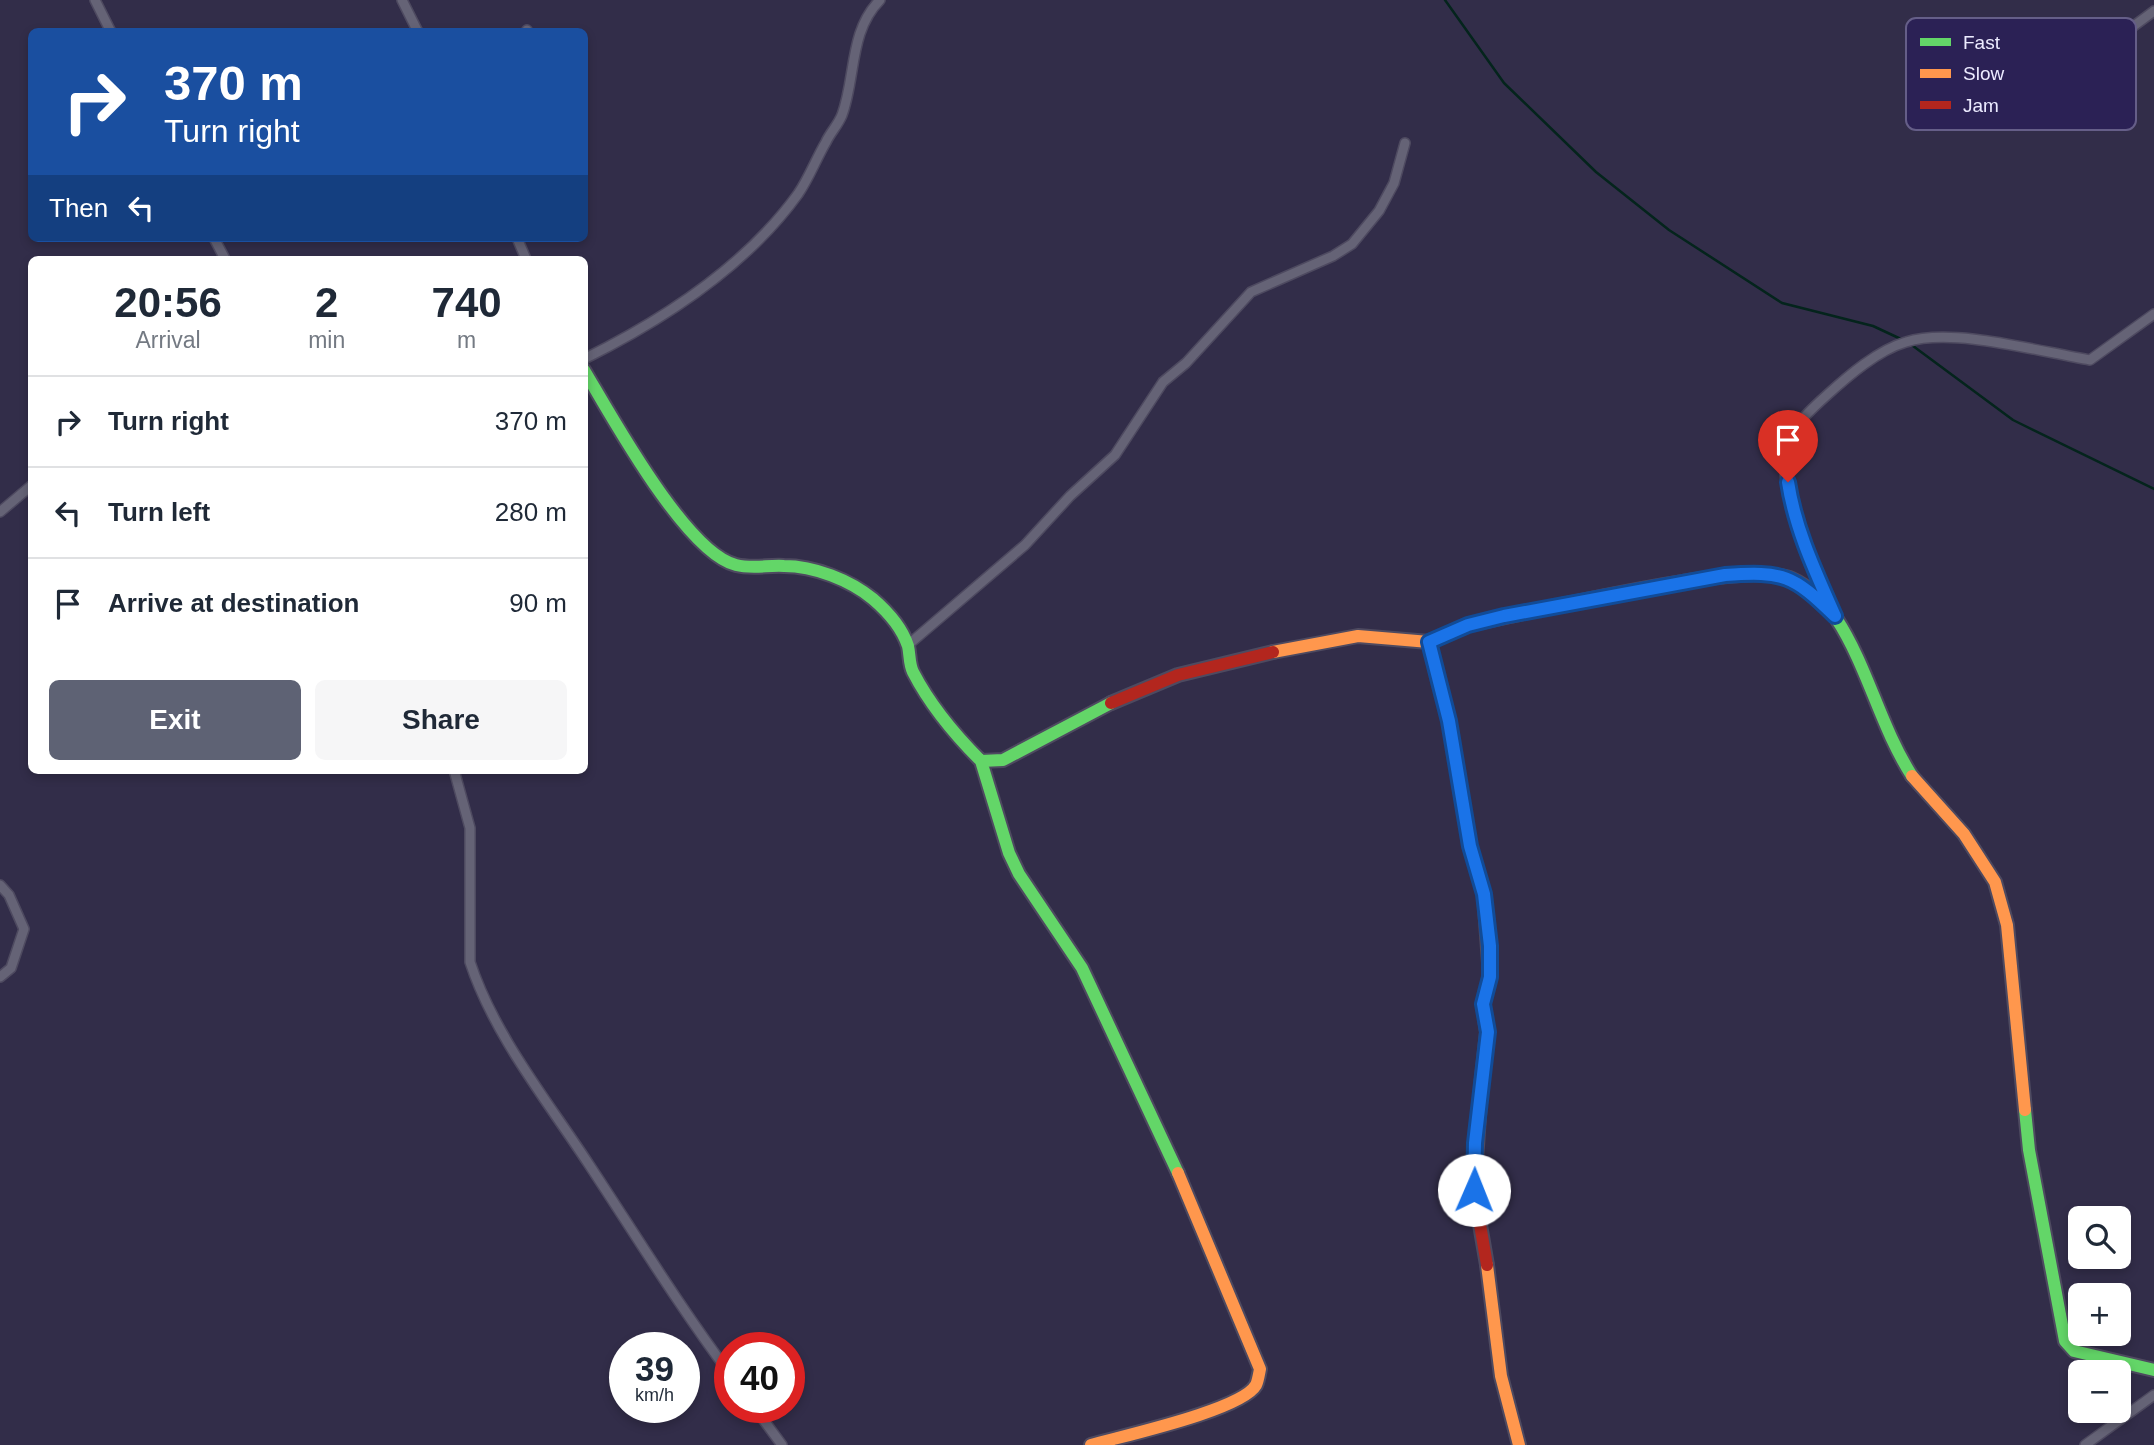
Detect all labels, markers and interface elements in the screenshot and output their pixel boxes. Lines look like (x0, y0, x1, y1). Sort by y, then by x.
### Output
legend (1906, 18, 2136, 130)
text: Fast (1963, 32, 2001, 53)
icon: right (49, 56, 140, 147)
text: 370 m (164, 56, 303, 110)
text: Slow (1963, 63, 2004, 84)
text: Jam (1963, 95, 1999, 116)
text: Turn right (164, 113, 300, 149)
icon: left (122, 189, 160, 227)
text: Then (49, 193, 108, 223)
text: 20:56 (114, 279, 222, 326)
text: 2 (315, 279, 338, 326)
text: 740 (432, 279, 502, 326)
text: Arrival (135, 327, 201, 353)
text: min (308, 327, 345, 353)
text: m (457, 327, 476, 353)
icon: right (49, 403, 87, 441)
text: Turn right (108, 406, 229, 436)
text: 370 m (495, 406, 567, 436)
pin (1758, 410, 1818, 482)
icon: arrive (1769, 421, 1807, 459)
icon: left (49, 494, 87, 532)
text: Turn left (108, 497, 210, 527)
text: 280 m (495, 497, 567, 527)
icon: arrive (49, 585, 87, 623)
text: Arrive at destination (108, 588, 359, 618)
text: 90 m (509, 588, 567, 618)
button: Exit (49, 680, 301, 760)
button: Share (315, 680, 567, 760)
position arrow (1437, 1153, 1511, 1227)
map controls (2068, 1206, 2131, 1423)
button: search (2068, 1206, 2131, 1269)
button: + (2068, 1283, 2131, 1346)
speed limit sign: 40 (714, 1332, 805, 1423)
text: 39 (635, 1349, 674, 1388)
button: − (2068, 1360, 2131, 1423)
text: km/h (635, 1385, 674, 1405)

